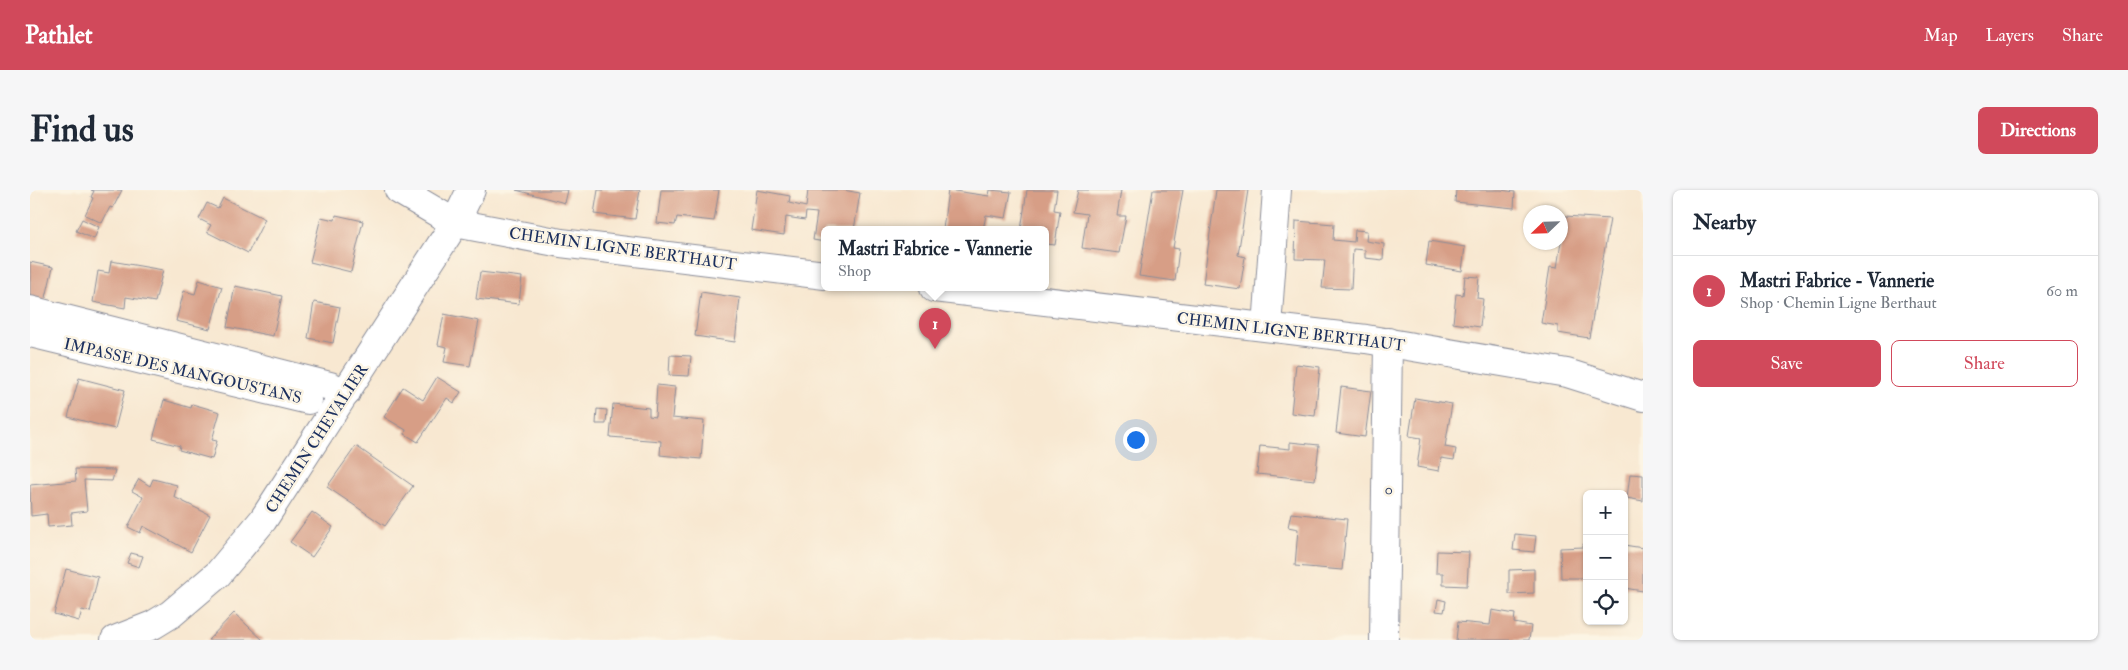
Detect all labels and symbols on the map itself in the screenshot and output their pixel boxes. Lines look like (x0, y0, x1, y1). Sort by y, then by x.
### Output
north arrow (1523, 205, 1568, 250)
street label: CHEMIN LIGNE BERTHAUT (508, 223, 738, 275)
pin: 1 (919, 308, 951, 349)
street label: CHEMIN LIGNE BERTHAUT (1176, 308, 1406, 356)
street label: IMPASSE DES MANGOUSTANS (62, 334, 304, 408)
street label: CHEMIN CHEVALIER (261, 360, 373, 517)
your location (1123, 427, 1149, 453)
street label: 0 (1377, 487, 1397, 495)

